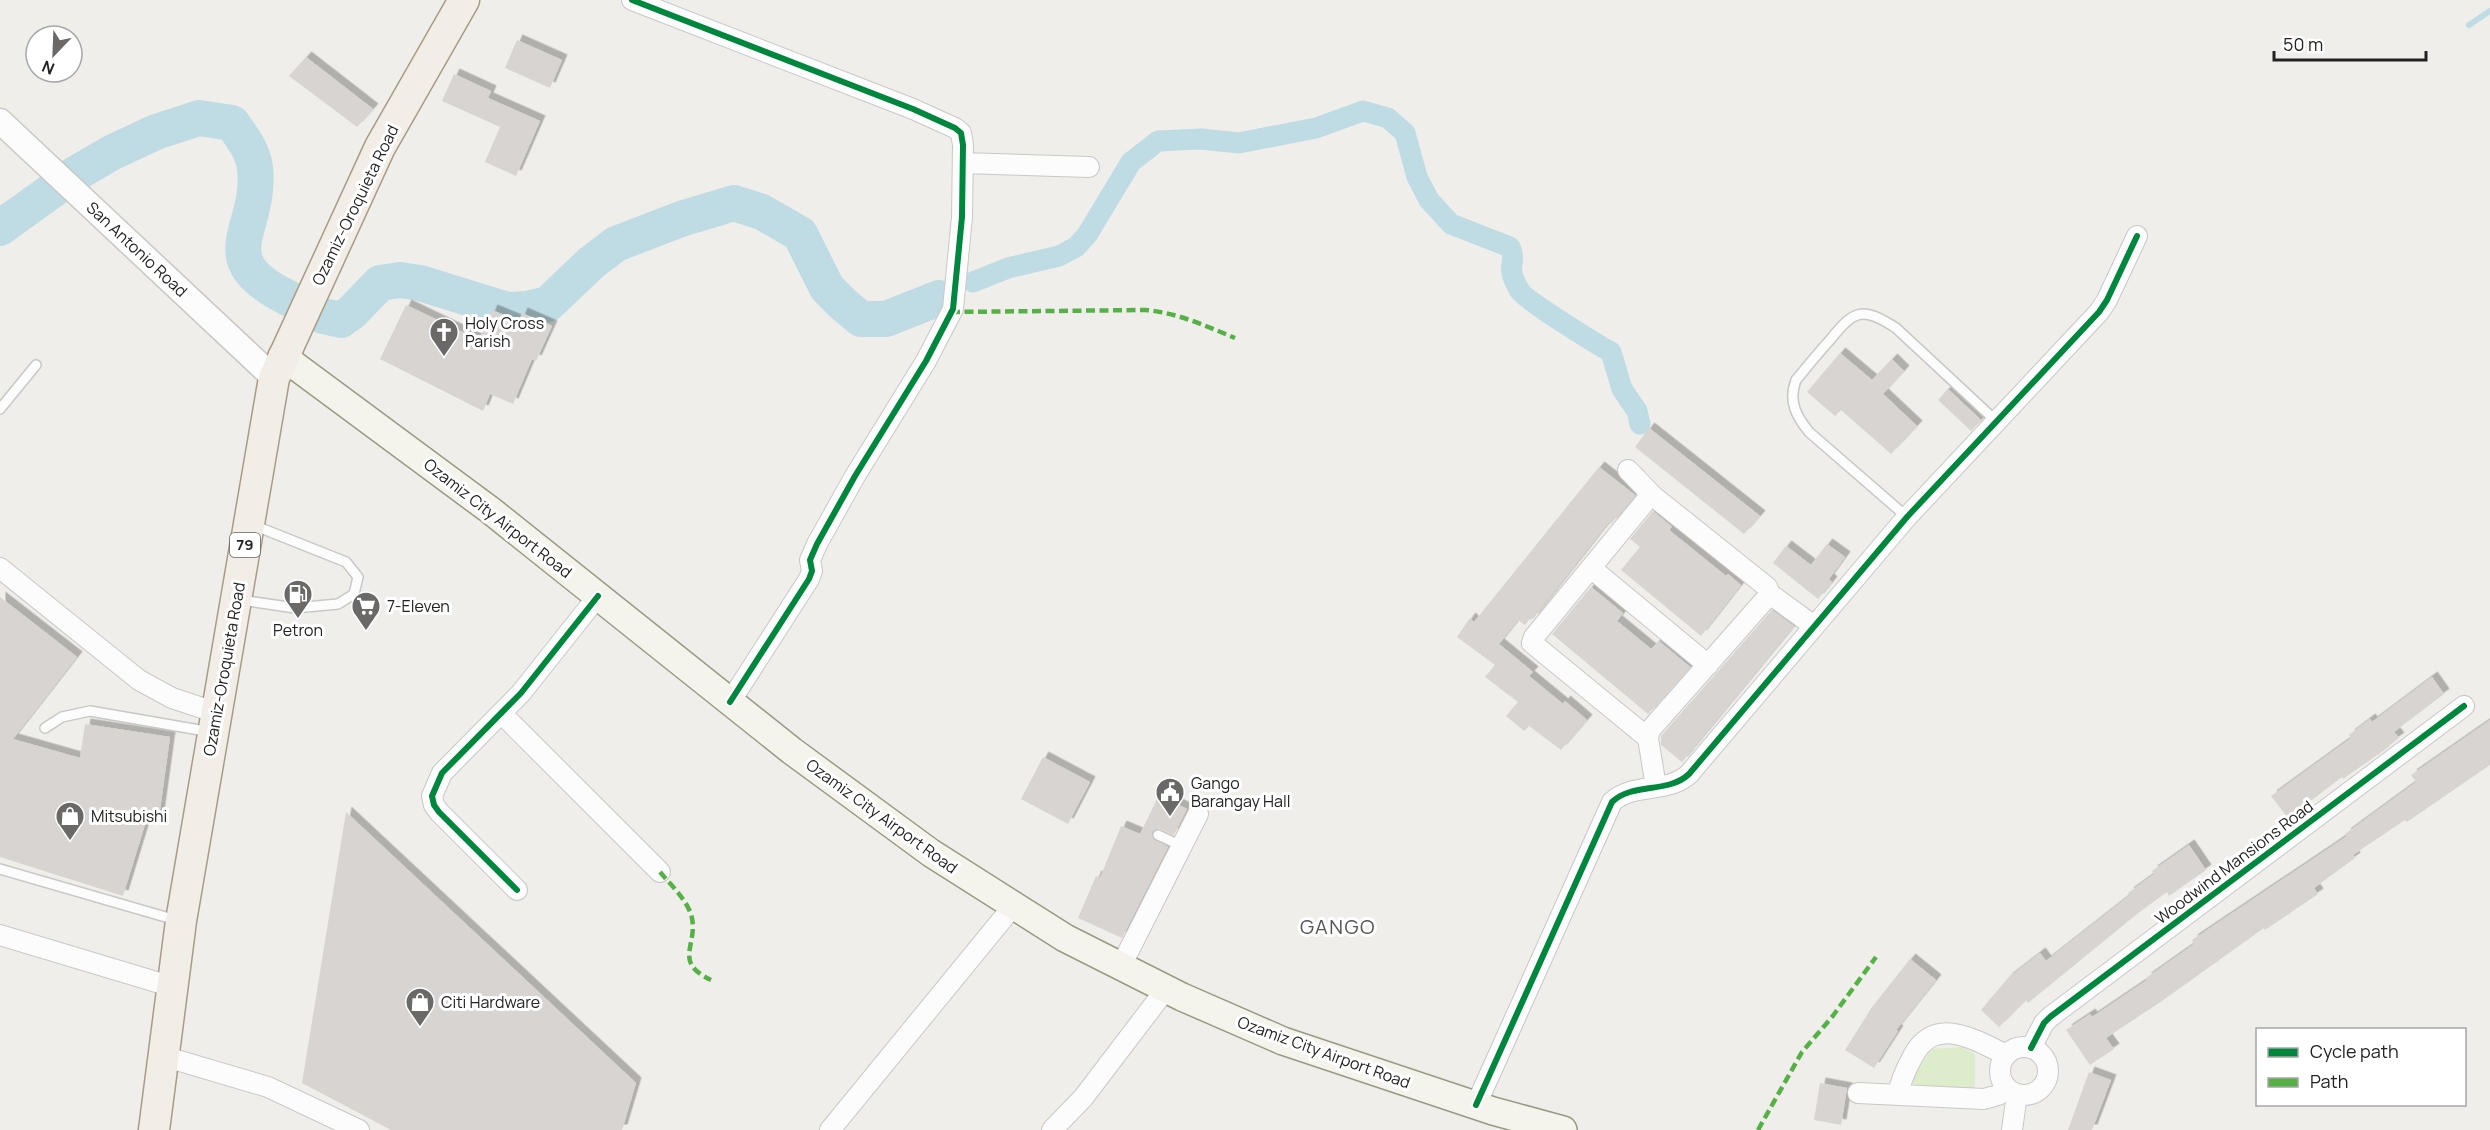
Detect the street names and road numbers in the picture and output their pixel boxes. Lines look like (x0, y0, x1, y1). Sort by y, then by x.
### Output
street label: Ozamiz-Oroquieta Road (307, 121, 403, 289)
street label: San Antonio Road (82, 196, 192, 302)
street label: Ozamiz City Airport Road (419, 453, 577, 583)
road number: 79 (230, 533, 260, 557)
street label: Ozamiz-Oroquieta Road (198, 580, 250, 758)
street label: Ozamiz City Airport Road (802, 754, 962, 878)
street label: Woodwind Mansions Road (2150, 795, 2318, 929)
street label: Ozamiz City Airport Road (1235, 1010, 1413, 1094)

